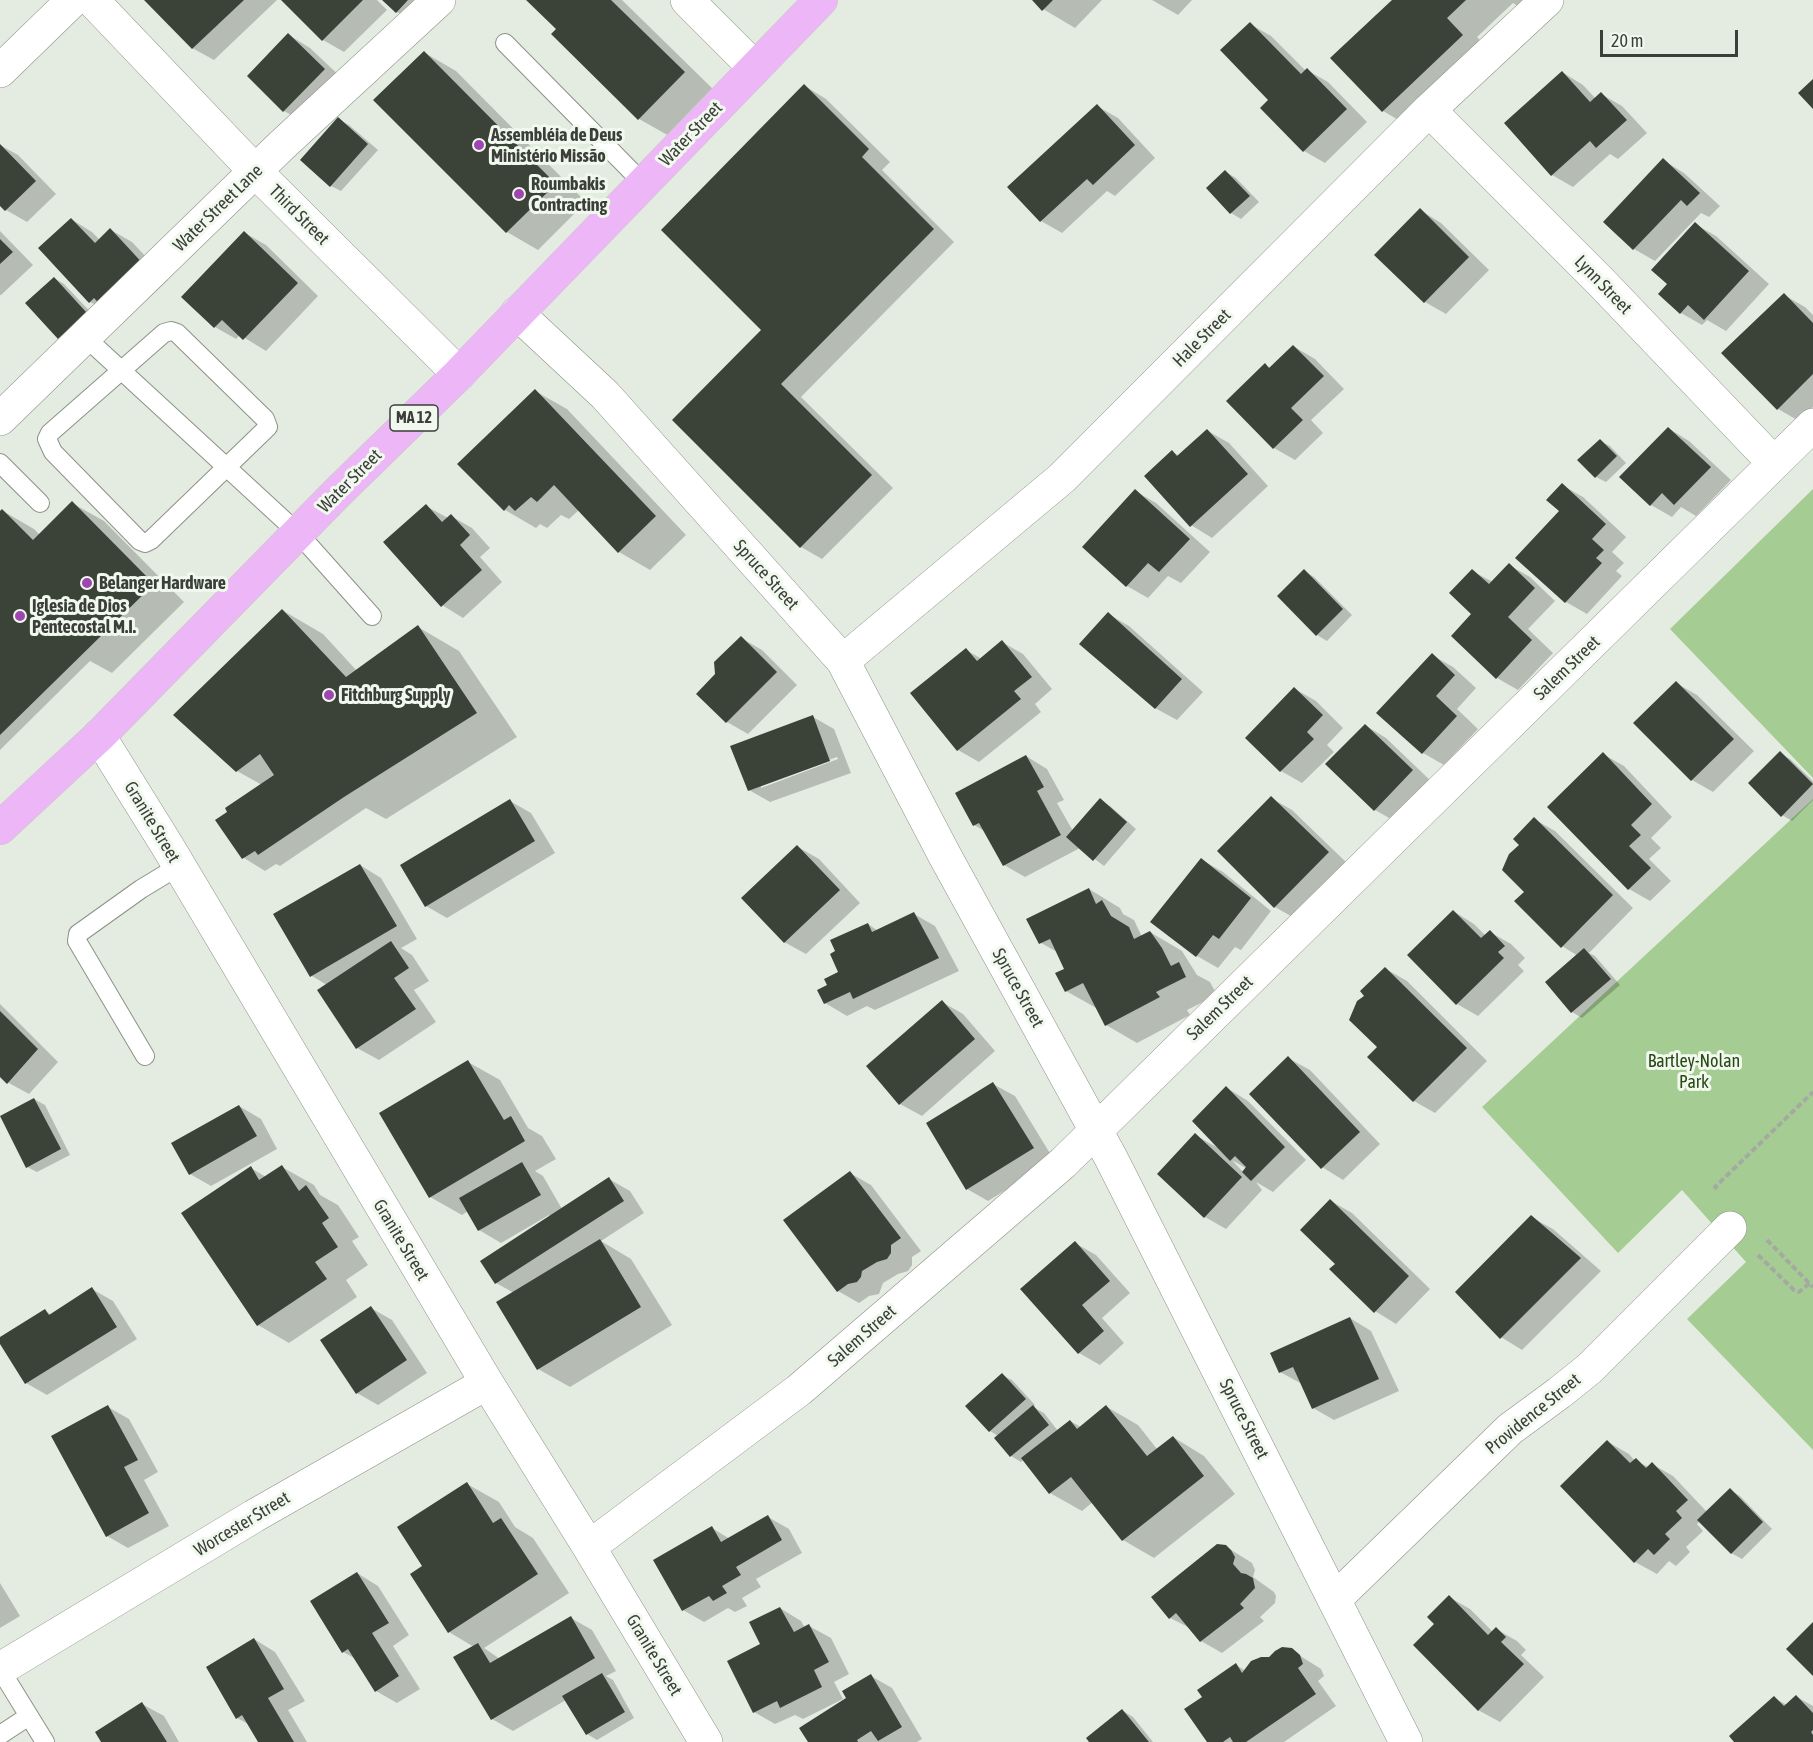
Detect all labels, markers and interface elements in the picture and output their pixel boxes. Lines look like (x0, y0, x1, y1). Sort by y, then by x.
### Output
scale bar (1603, 18, 1741, 56)
text: 20 m (1611, 30, 1643, 51)
street label: Water Street (655, 97, 727, 171)
place label: Assembléia de Deus Ministério Missão (491, 124, 622, 166)
marker: Assembléia de Deus Ministério Missão (472, 138, 486, 152)
street label: Water Street Lane (169, 160, 267, 256)
place label: Roumbakis Contracting (531, 173, 607, 216)
street label: Third Street (264, 180, 334, 250)
marker: Roumbakis Contracting (512, 187, 526, 201)
street label: Lynn Street (1570, 251, 1636, 319)
street label: Hale Street (1168, 304, 1236, 372)
road number: MA 12 (390, 405, 438, 431)
street label: Water Street (314, 445, 386, 517)
street label: Spruce Street (729, 535, 803, 615)
place label: Belanger Hardware (99, 572, 226, 594)
marker: Belanger Hardware (80, 576, 94, 590)
place label: Iglesia de Dios Pentecostal M.I. (32, 595, 136, 638)
marker: Iglesia de Dios Pentecostal M.I. (13, 609, 27, 623)
street label: Salem Street (1529, 631, 1605, 705)
place label: Fitchburg Supply (341, 684, 450, 706)
marker: Fitchburg Supply (322, 688, 336, 702)
street label: Granite Street (119, 777, 185, 867)
street label: Spruce Street (987, 945, 1049, 1031)
street label: Salem Street (1182, 971, 1258, 1045)
park label: Bartley-Nolan Park (1648, 1050, 1740, 1092)
street label: Granite Street (368, 1195, 434, 1285)
street label: Salem Street (823, 1300, 901, 1372)
street label: Providence Street (1481, 1369, 1585, 1459)
street label: Spruce Street (1215, 1375, 1273, 1463)
street label: Worcester Street (190, 1487, 294, 1561)
street label: Granite Street (621, 1610, 687, 1700)

